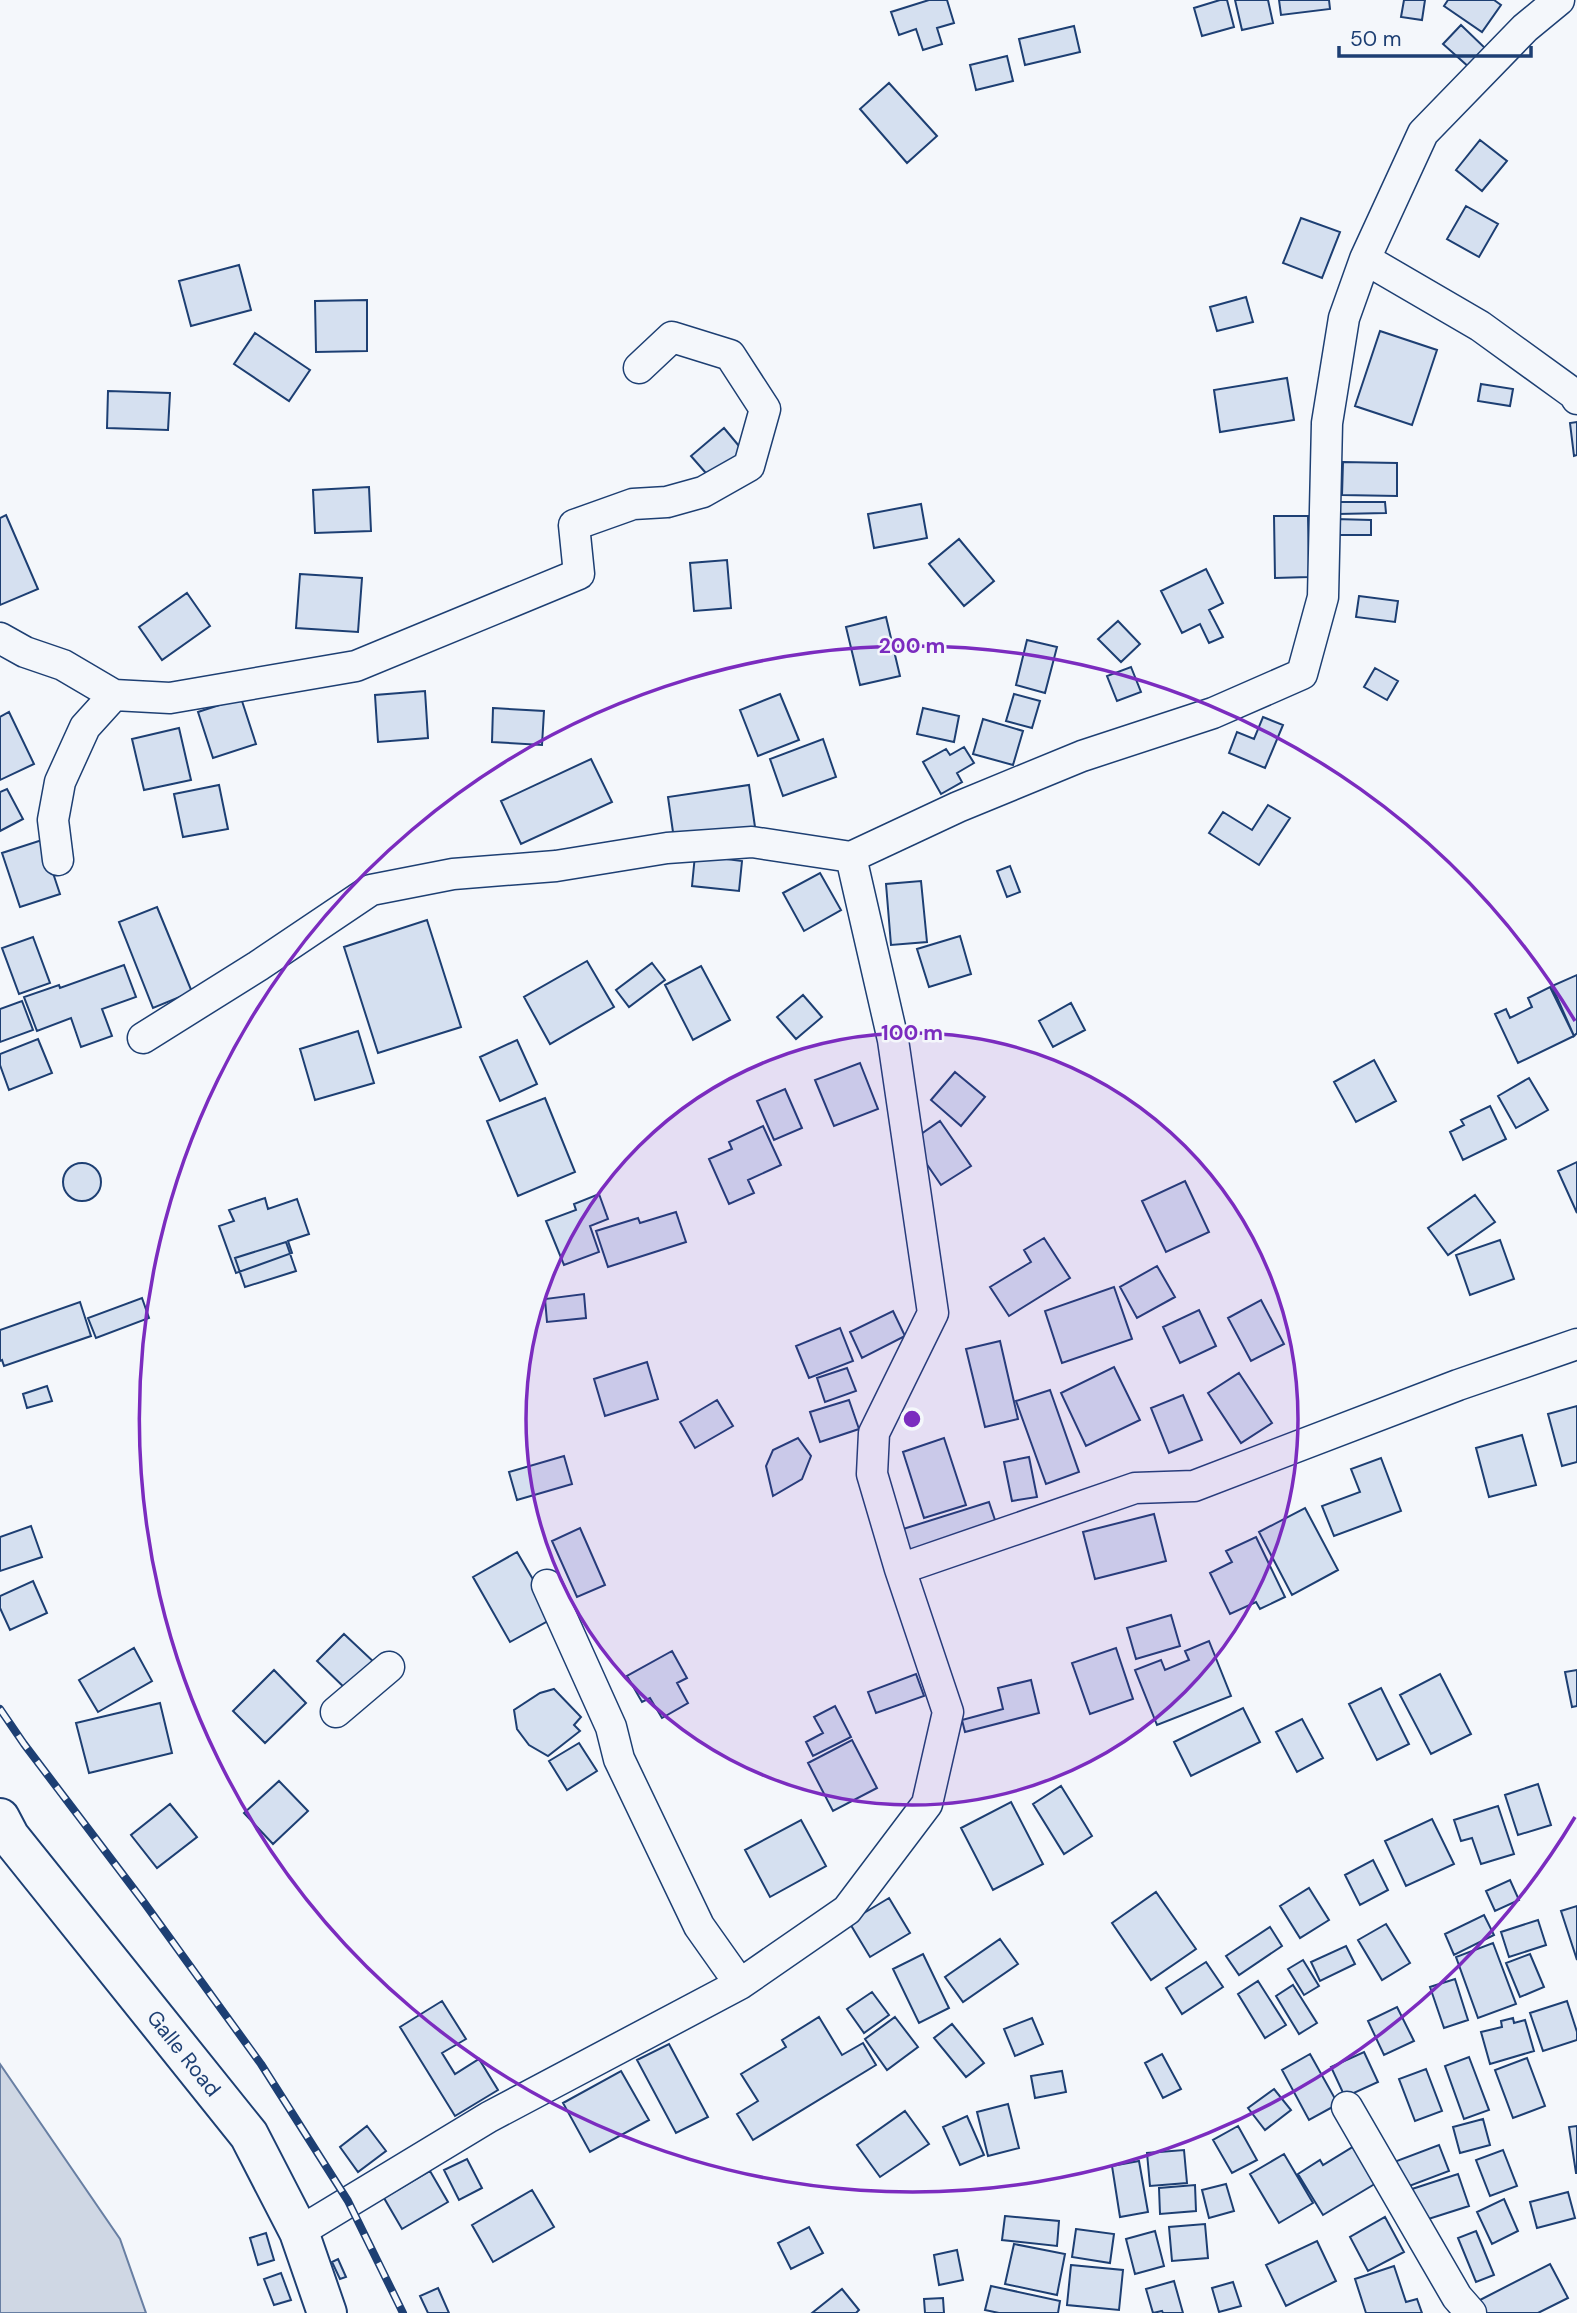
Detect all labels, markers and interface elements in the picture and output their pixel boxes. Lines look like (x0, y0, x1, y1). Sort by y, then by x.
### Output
scale bar (1339, 14, 1532, 58)
text: 50 m (1350, 25, 1401, 53)
text: 200 m (879, 632, 945, 660)
text: 100 m (881, 1019, 943, 1047)
centre of rings (900, 1407, 924, 1431)
street label: Galle Road (140, 2004, 227, 2103)

